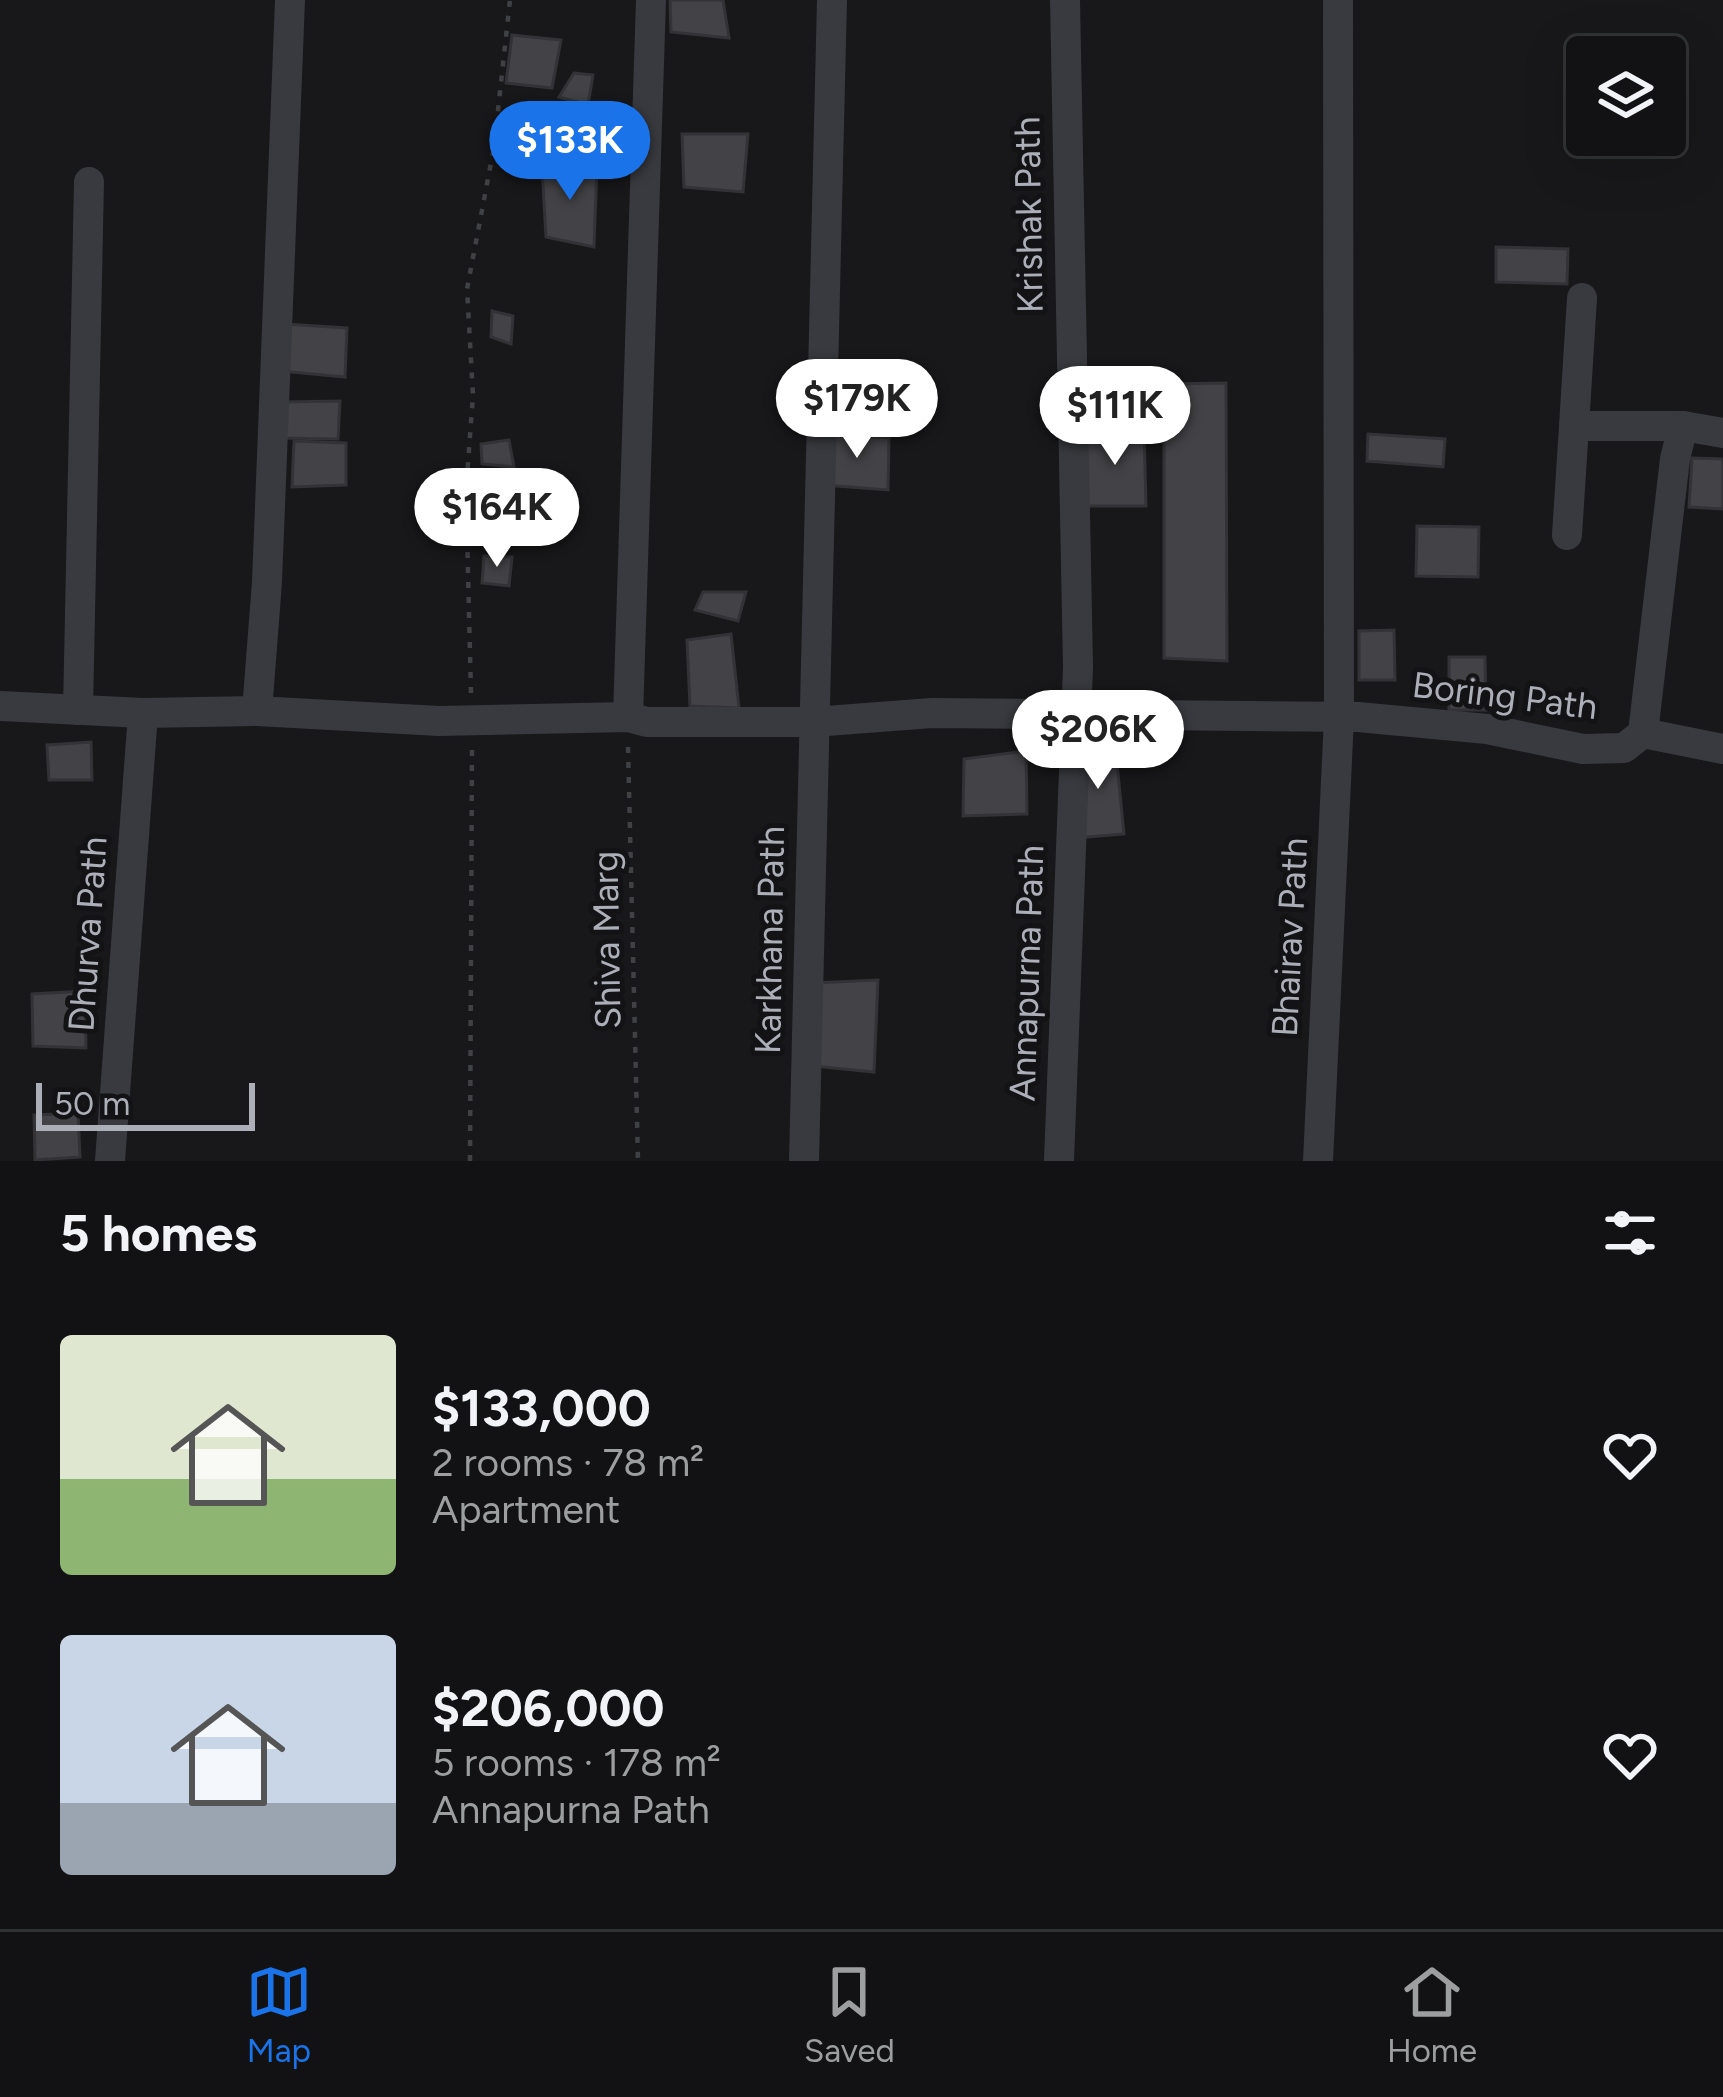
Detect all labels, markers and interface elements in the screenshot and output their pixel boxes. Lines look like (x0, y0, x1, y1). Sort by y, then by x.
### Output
map controls (1566, 36, 1686, 156)
button: layers (1566, 36, 1686, 156)
pin: $133K (486, 101, 654, 203)
text: $133K (516, 116, 624, 163)
street label: Krishak Path (1005, 116, 1052, 314)
pin: $179K (773, 359, 941, 461)
pin: $111K (1031, 366, 1199, 468)
text: $179K (803, 374, 911, 421)
text: $111K (1067, 381, 1163, 428)
pin: $164K (413, 468, 581, 570)
text: $164K (441, 483, 553, 530)
street label: Boring Path (1410, 663, 1600, 728)
pin: $206K (1014, 690, 1182, 792)
text: $206K (1039, 705, 1157, 752)
street label: Karkhana Path (746, 826, 793, 1054)
street label: Dhurva Path (59, 835, 116, 1033)
street label: Bhairav Path (1263, 836, 1316, 1038)
street label: Annapurna Path (1001, 844, 1052, 1102)
street label: Shiva Marg (583, 851, 630, 1029)
scale bar (36, 1077, 255, 1130)
text: 50 m (54, 1084, 130, 1123)
icon: filters (1597, 1200, 1663, 1266)
text: 5 homes (60, 1203, 257, 1264)
text: $133,000 (432, 1378, 651, 1439)
icon: home (156, 1383, 300, 1527)
icon: heart (1597, 1422, 1663, 1488)
text: 2 rooms · 78 m² (432, 1439, 704, 1486)
text: Apartment (432, 1486, 620, 1533)
text: $206,000 (432, 1678, 665, 1739)
icon: home (156, 1683, 300, 1827)
icon: heart (1597, 1722, 1663, 1788)
text: 5 rooms · 178 m² (432, 1739, 721, 1786)
text: Annapurna Path (432, 1786, 710, 1833)
tab: Map (246, 1959, 312, 2070)
tab: Saved (804, 1959, 895, 2070)
tab: Home (1387, 1959, 1477, 2070)

